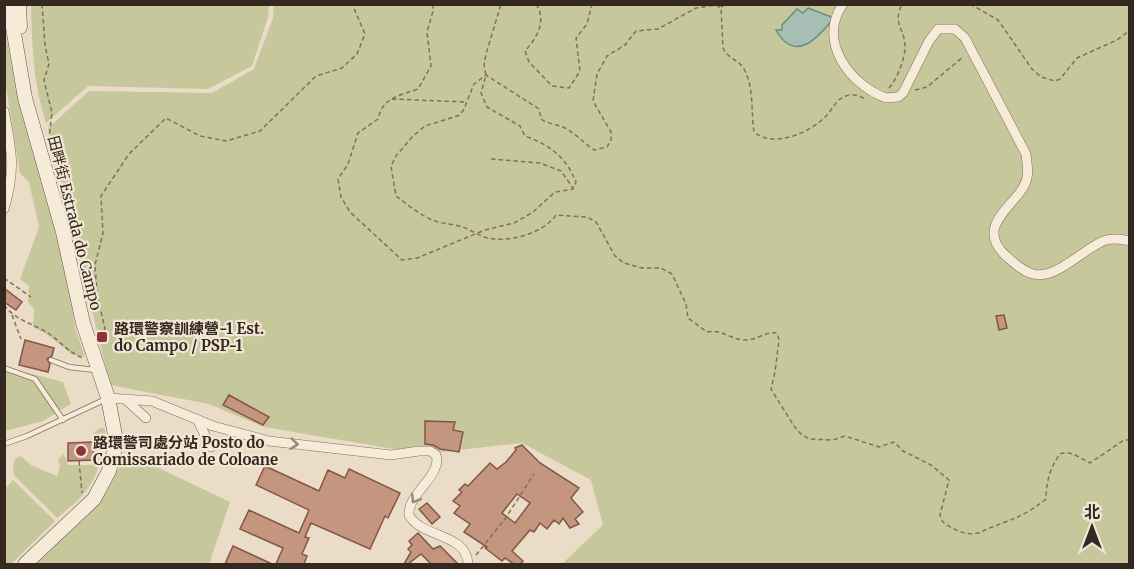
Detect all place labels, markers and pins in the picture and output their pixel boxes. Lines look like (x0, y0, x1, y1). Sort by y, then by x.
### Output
place label: 路環警察訓練營-1 Est. do Campo / PSP-1 (114, 319, 264, 355)
marker: 路環警察訓練營-1 Est. do Campo / PSP-1 (95, 330, 109, 344)
place label: 路環警司處分站 Posto do Comissariado de Coloane (93, 433, 278, 469)
marker: 路環警司處分站 Posto do Comissariado de Coloane (74, 444, 88, 458)

